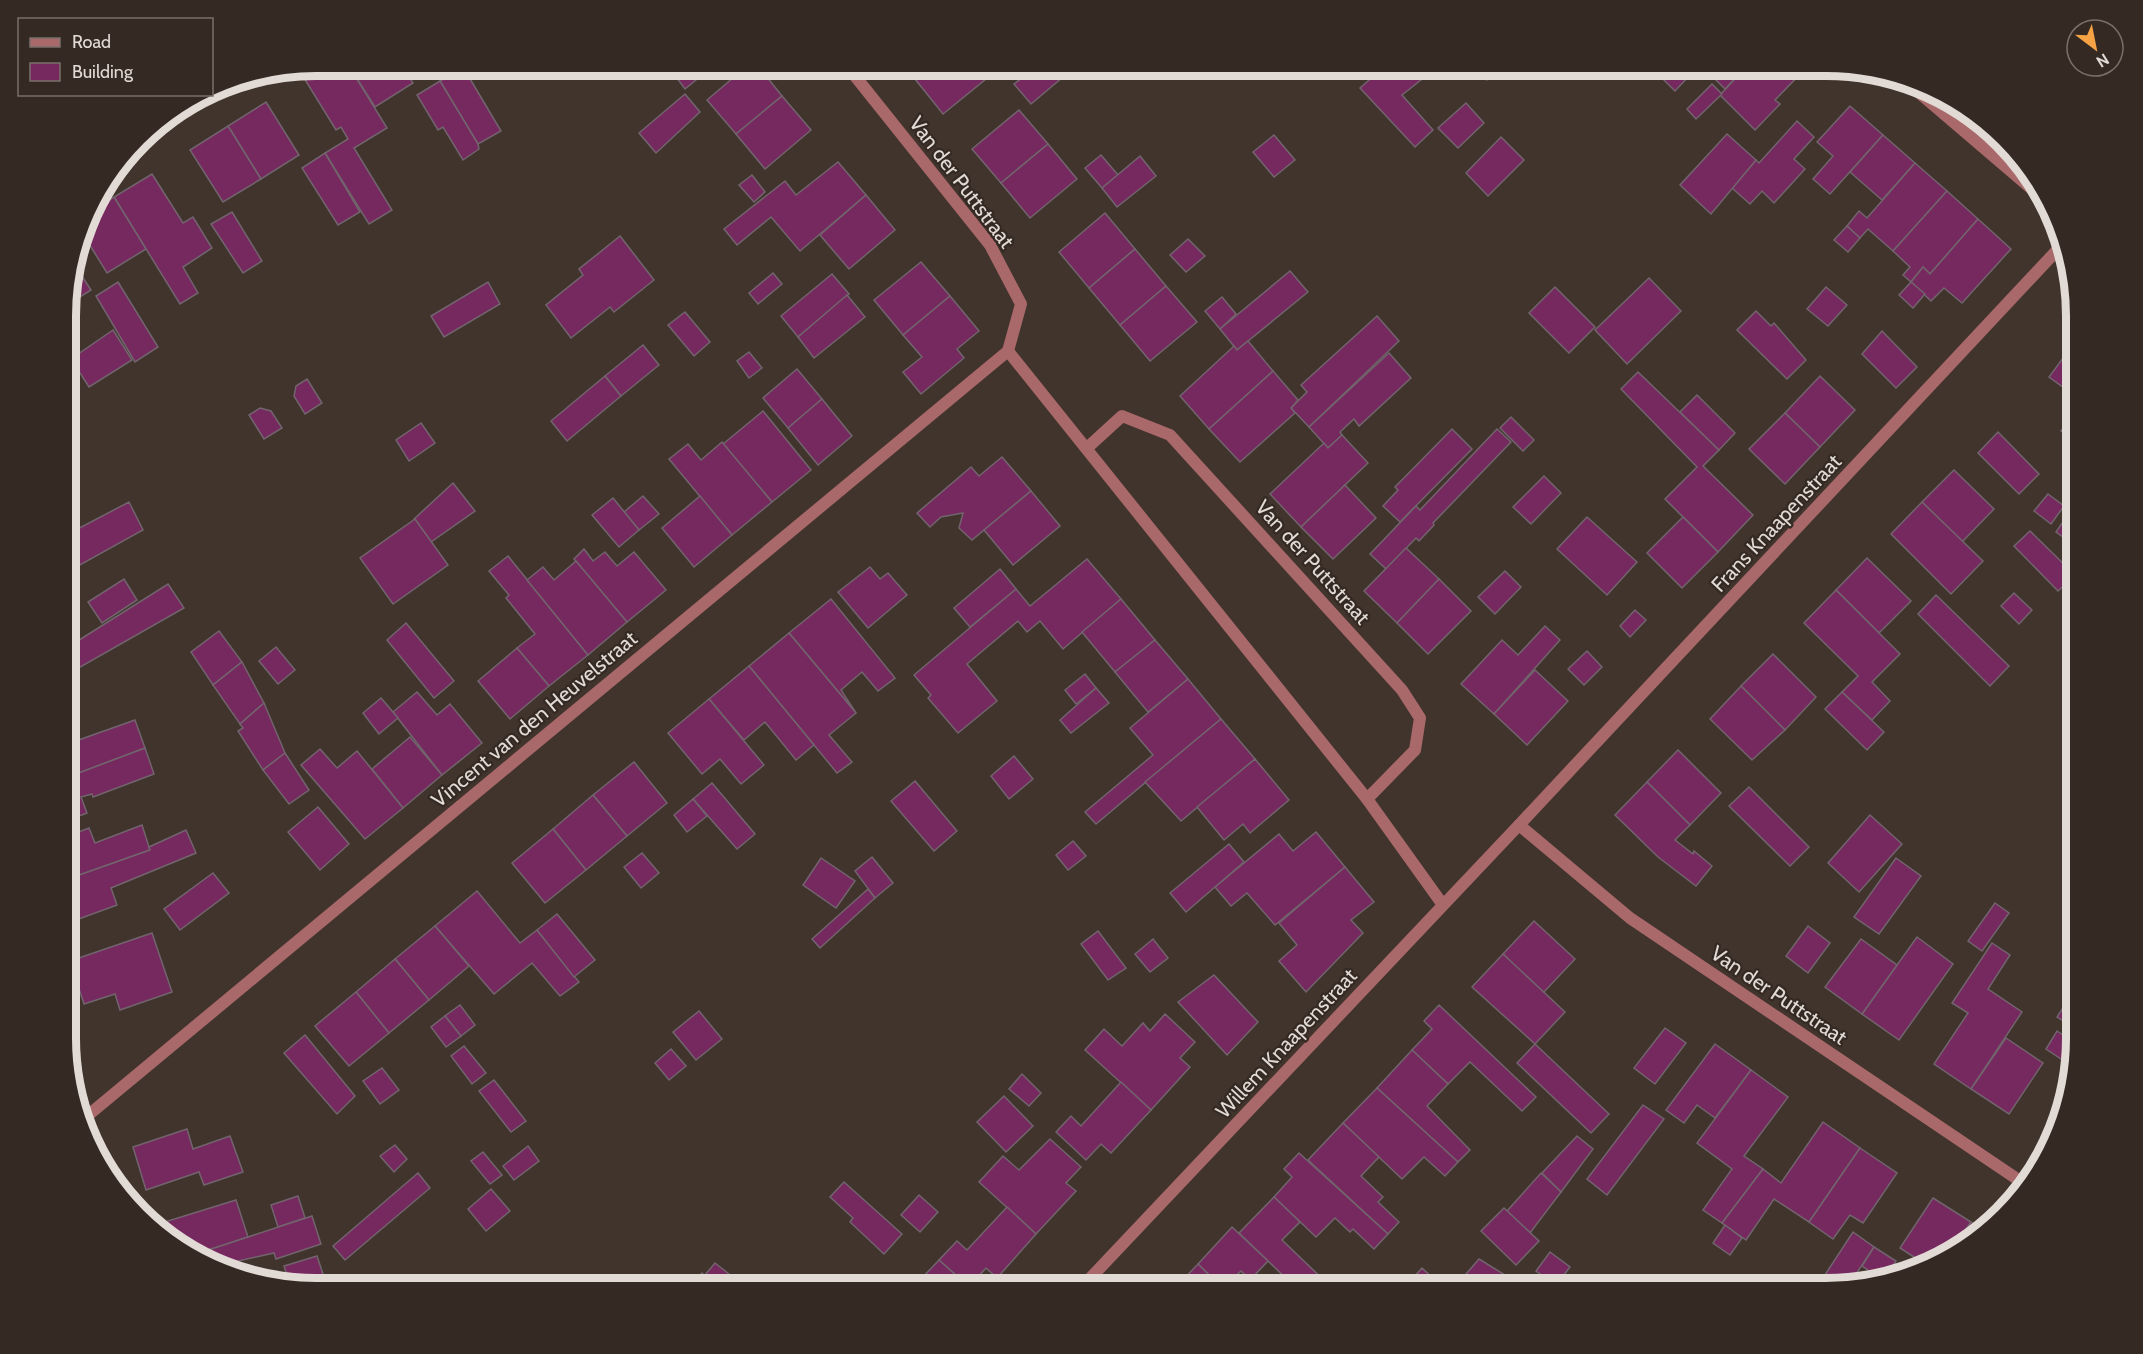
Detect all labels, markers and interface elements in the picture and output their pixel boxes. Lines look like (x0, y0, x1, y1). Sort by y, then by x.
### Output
legend (18, 18, 213, 96)
north arrow (2065, 18, 2125, 78)
text: Road (72, 31, 111, 53)
text: N (2093, 49, 2113, 71)
text: Building (72, 61, 134, 83)
street label: Van der Puttstraat (904, 111, 1020, 253)
street label: Frans Knaapenstraat (1706, 449, 1846, 597)
street label: Van der Puttstraat (1251, 495, 1375, 629)
street label: Vincent van den Heuvelstraat (426, 626, 642, 812)
street label: Van der Puttstraat (1706, 940, 1852, 1050)
street label: Willem Knaapenstraat (1210, 963, 1362, 1123)

